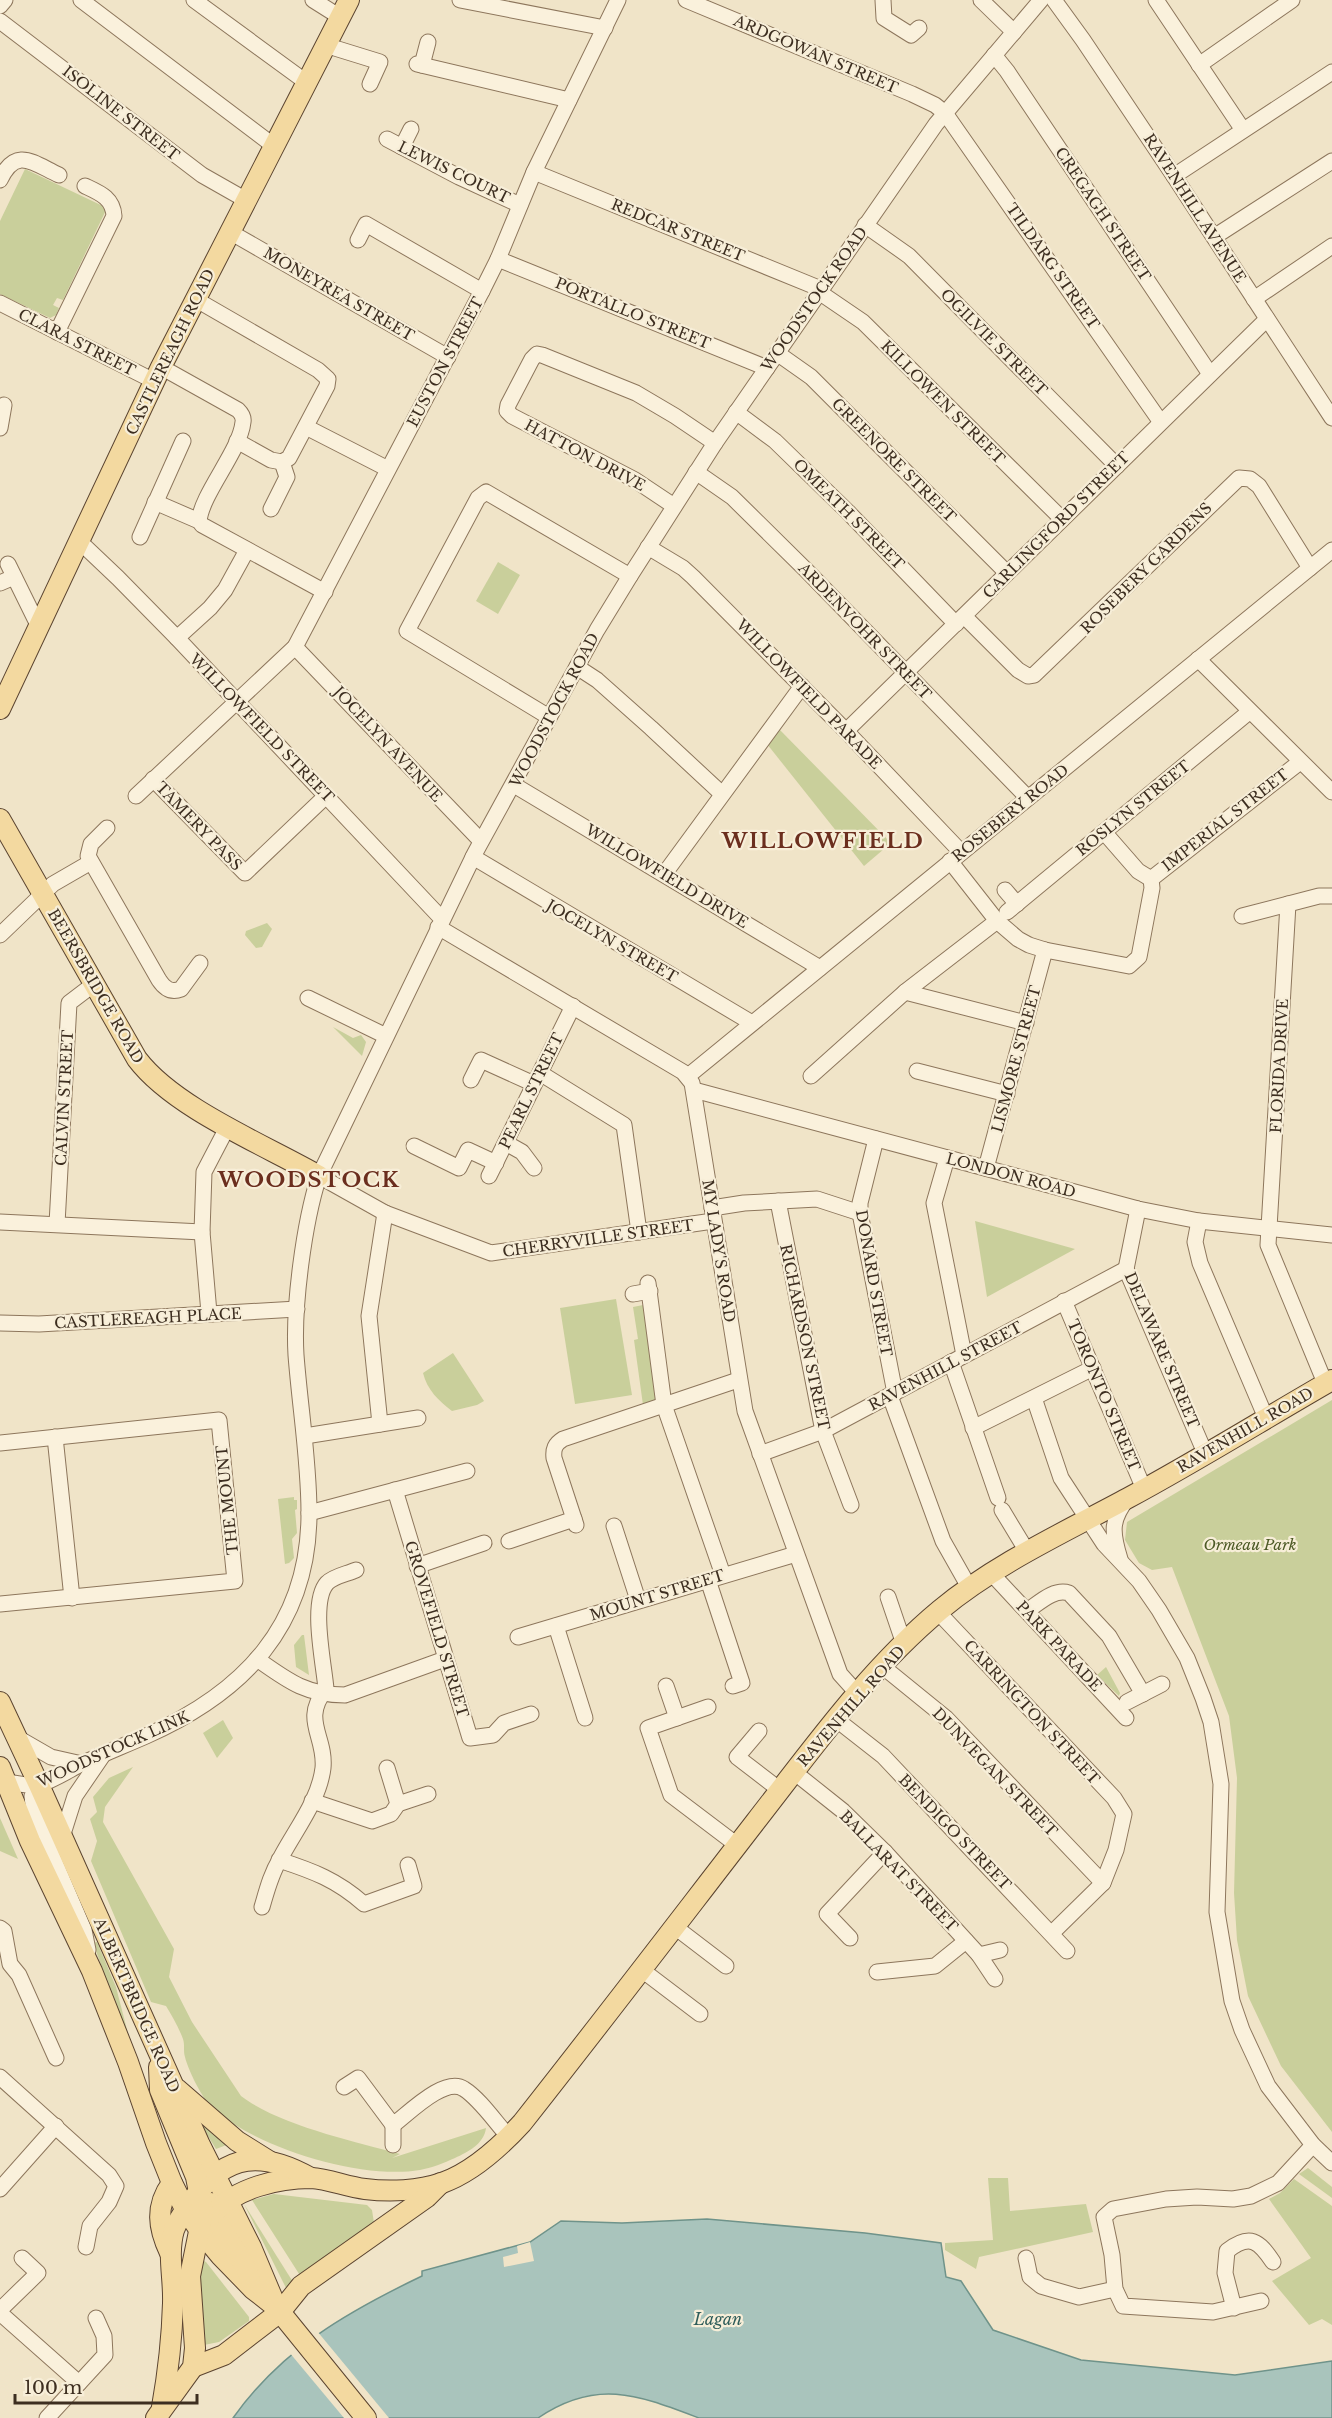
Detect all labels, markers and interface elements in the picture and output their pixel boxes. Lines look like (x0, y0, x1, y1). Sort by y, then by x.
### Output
street label: ARDGOWAN STREET (730, 10, 901, 97)
street label: ISOLINE STREET (59, 61, 183, 165)
street label: RAVENHILL AVENUE (1140, 130, 1250, 286)
street label: LEWIS COURT (395, 137, 513, 207)
street label: CREGAGH STREET (1051, 143, 1155, 285)
street label: REDCAR STREET (608, 195, 748, 265)
street label: TILDARG STREET (1002, 199, 1104, 333)
street label: WOODSTOCK ROAD (756, 223, 871, 376)
street label: MONEYREA STREET (260, 243, 418, 345)
street label: CASTLEREAGH ROAD (121, 266, 219, 438)
street label: PORTALLO STREET (553, 273, 713, 353)
street label: OGILVIE STREET (937, 285, 1051, 399)
street label: EUSTON STREET (403, 294, 487, 430)
street label: CLARA STREET (15, 304, 139, 380)
street label: KILLOWEN STREET (877, 336, 1009, 468)
street label: GREENORE STREET (828, 394, 960, 526)
street label: HATTON DRIVE (521, 415, 649, 495)
street label: CARLINGFORD STREET (979, 448, 1133, 602)
street label: OMEATH STREET (790, 455, 908, 573)
street label: ROSEBERY GARDENS (1076, 498, 1216, 638)
street label: ARDENVOHR STREET (794, 558, 935, 703)
street label: WILLOWFIELD PARADE (732, 614, 886, 773)
street label: WOODSTOCK ROAD (505, 630, 603, 791)
street label: WILLOWFIELD STREET (185, 649, 338, 806)
street label: JOCELYN AVENUE (328, 681, 447, 806)
street label: ROSLYN STREET (1072, 756, 1194, 860)
street label: ROSEBERY ROAD (948, 760, 1072, 866)
street label: IMPERIAL STREET (1158, 765, 1292, 875)
street label: TAMERY PASS (152, 778, 246, 874)
street label: WILLOWFIELD DRIVE (581, 819, 752, 932)
district label: WILLOWFIELD (721, 828, 924, 854)
street label: JOCELYN STREET (541, 895, 681, 986)
street label: BEERSBRIDGE ROAD (44, 905, 148, 1067)
street label: LISMORE STREET (987, 984, 1045, 1134)
street label: FLORIDA DRIVE (1266, 998, 1292, 1134)
street label: CALVIN STREET (51, 1029, 77, 1167)
street label: PEARL STREET (495, 1030, 567, 1152)
street label: LONDON ROAD (944, 1149, 1078, 1201)
district label: WOODSTOCK (217, 1167, 400, 1193)
street label: MY LADY'S ROAD (698, 1178, 740, 1324)
street label: DONARD STREET (852, 1208, 896, 1358)
street label: CHERRYVILLE STREET (501, 1215, 695, 1261)
street label: RICHARDSON STREET (776, 1242, 834, 1432)
street label: DELAWARE STREET (1120, 1269, 1204, 1431)
street label: CASTLEREAGH PLACE (54, 1304, 242, 1332)
street label: TORONTO STREET (1063, 1316, 1145, 1474)
street label: RAVENHILL STREET (865, 1317, 1025, 1415)
street label: RAVENHILL ROAD (1173, 1383, 1317, 1477)
street label: THE MOUNT (212, 1444, 242, 1556)
park label: Ormeau Park (1204, 1535, 1296, 1554)
street label: GROVEFIELD STREET (401, 1538, 473, 1720)
street label: MOUNT STREET (587, 1565, 727, 1625)
street label: PARK PARADE (1012, 1597, 1106, 1695)
street label: CARRINGTON STREET (960, 1636, 1104, 1788)
street label: RAVENHILL ROAD (793, 1642, 909, 1770)
street label: DUNVEGAN STREET (929, 1704, 1061, 1840)
street label: WOODSTOCK LINK (33, 1707, 192, 1792)
street label: BENDIGO STREET (895, 1770, 1015, 1894)
street label: BALLARAT STREET (836, 1806, 962, 1936)
street label: ALBERTBRIDGE ROAD (89, 1914, 184, 2095)
water label: Lagan (693, 2309, 742, 2329)
scale bar (15, 2367, 196, 2405)
text: 100 m (24, 2377, 82, 2399)

